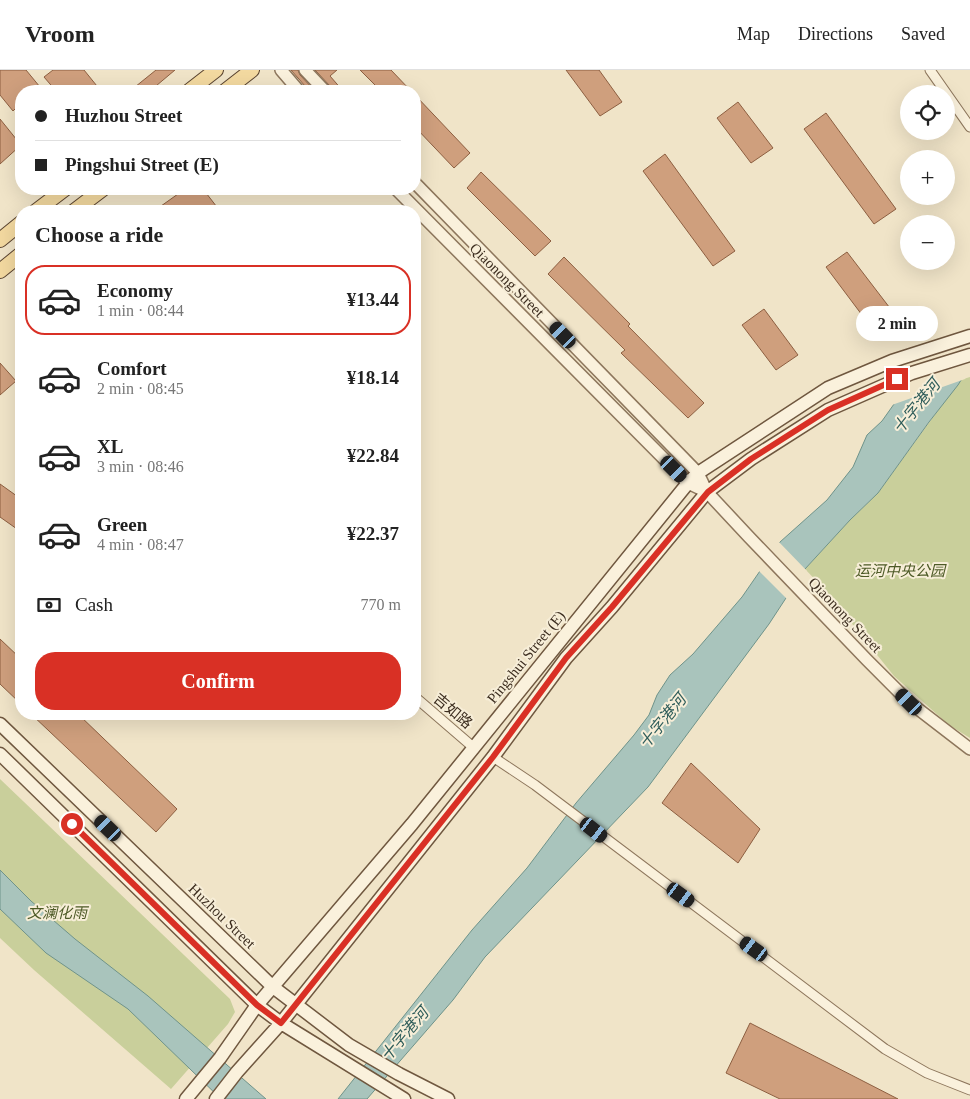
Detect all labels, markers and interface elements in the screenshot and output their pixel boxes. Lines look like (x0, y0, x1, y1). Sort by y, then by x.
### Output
text: Vroom (25, 21, 95, 47)
text: Map (737, 24, 770, 44)
text: Directions (798, 24, 873, 44)
text: Saved (901, 24, 945, 44)
map controls (900, 85, 955, 270)
button: locate (900, 85, 955, 140)
text: Huzhou Street (65, 105, 182, 126)
button: + (900, 150, 955, 205)
text: Pingshui Street (E) (65, 154, 219, 175)
button: − (900, 215, 955, 270)
text: Choose a ride (35, 222, 163, 247)
street label: Qiaonong Street (467, 240, 548, 321)
icon: car (37, 278, 82, 323)
text: Economy (97, 280, 173, 301)
text: ¥13.44 (347, 289, 399, 310)
text: 1 min · 08:44 (97, 302, 184, 319)
callout: 2 min (856, 306, 938, 342)
text: 2 min (878, 315, 916, 332)
car (547, 319, 578, 351)
icon: car (37, 356, 82, 401)
text: Comfort (97, 358, 167, 379)
text: ¥18.14 (347, 367, 399, 388)
route end (886, 368, 908, 390)
water label: 十字港河 (890, 374, 945, 437)
text: 2 min · 08:45 (97, 380, 184, 397)
icon: car (37, 434, 82, 479)
text: XL (97, 436, 123, 457)
text: ¥22.84 (347, 445, 399, 466)
car (658, 453, 689, 485)
text: 3 min · 08:46 (97, 458, 184, 475)
icon: car (37, 512, 82, 557)
text: Green (97, 514, 147, 535)
text: ¥22.37 (347, 523, 399, 544)
text: 4 min · 08:47 (97, 536, 184, 553)
park label: 运河中央公园 (855, 563, 947, 579)
street label: Qiaonong Street (805, 574, 885, 656)
icon: cash (35, 591, 63, 619)
text: Cash (75, 594, 113, 615)
text: 770 m (361, 596, 401, 613)
street label: Pingshui Street (E) (484, 608, 569, 707)
button: Confirm (35, 652, 401, 710)
car (893, 686, 924, 718)
water label: 十字港河 (636, 689, 691, 752)
street label: 吉如路 (431, 690, 476, 732)
car (91, 812, 124, 844)
route start (61, 813, 83, 835)
car (577, 815, 610, 845)
street label: Huzhou Street (185, 880, 259, 952)
car (664, 880, 697, 910)
park label: 文澜化雨 (27, 905, 90, 921)
car (737, 934, 770, 964)
water label: 十字港河 (377, 1002, 433, 1064)

